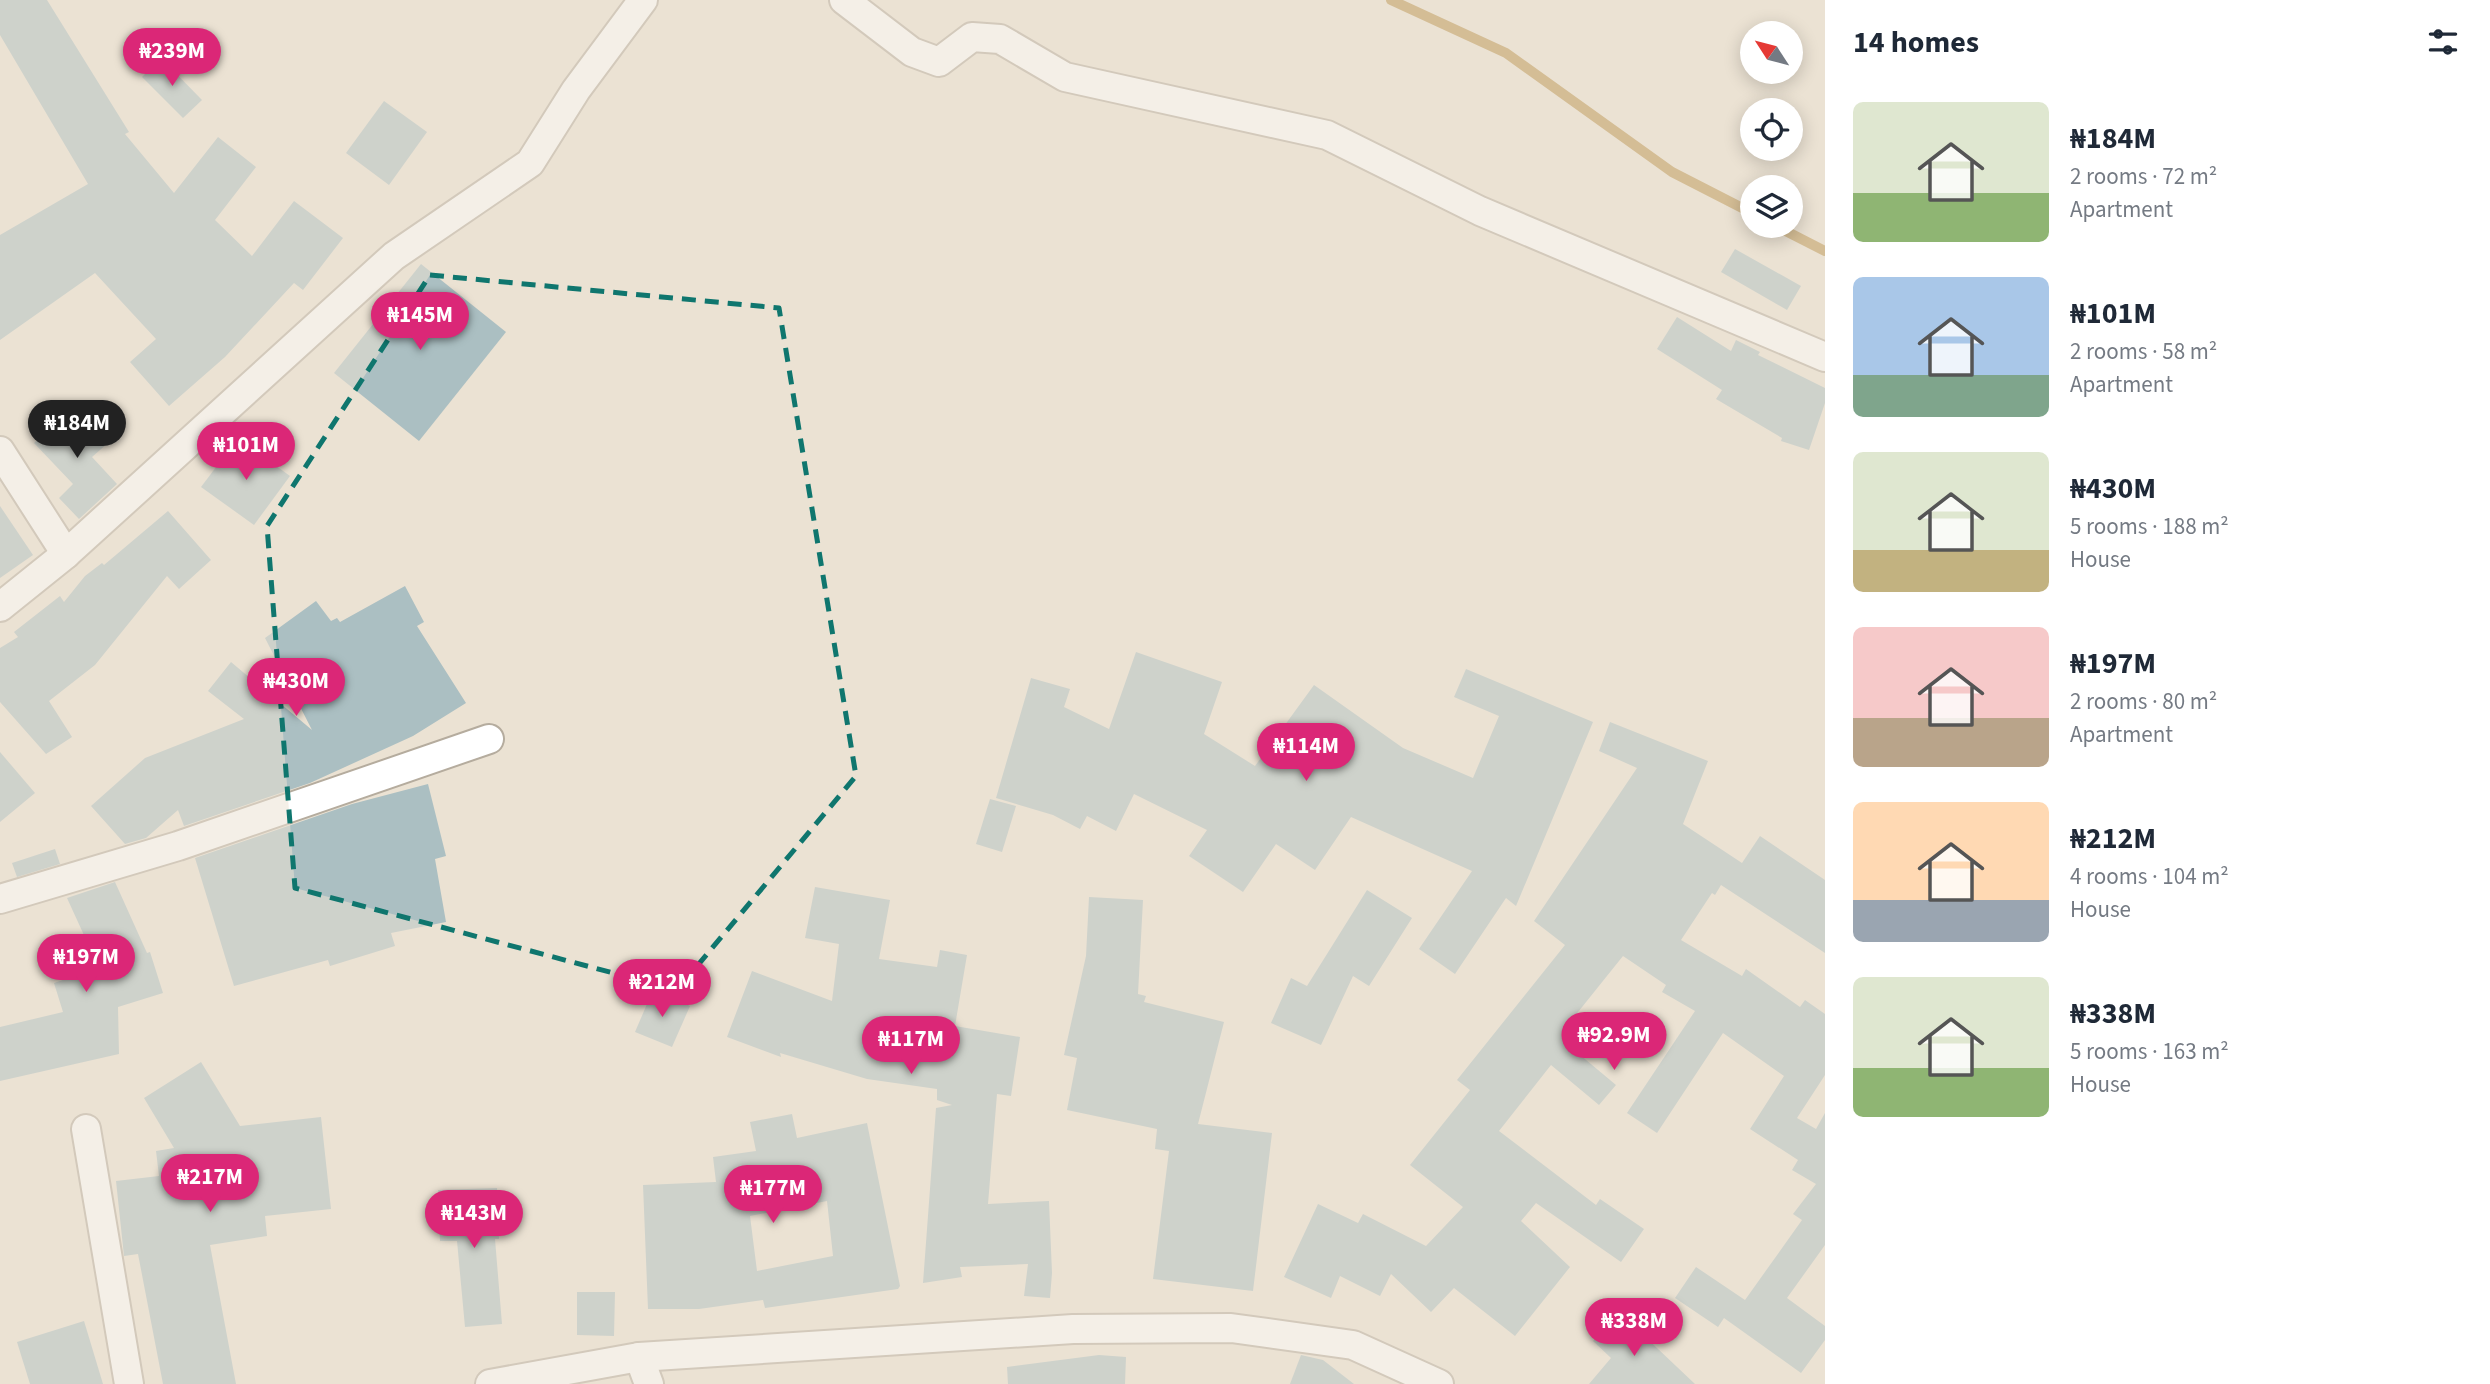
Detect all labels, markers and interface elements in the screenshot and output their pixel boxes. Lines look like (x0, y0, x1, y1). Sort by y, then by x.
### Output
north arrow (1740, 21, 1802, 84)
map controls (1740, 21, 1803, 238)
text: 14 homes (1853, 21, 1979, 64)
icon: filters (2424, 23, 2462, 61)
pin: ₦239M (123, 28, 221, 88)
text: ₦239M (139, 34, 205, 67)
button: locate (1740, 98, 1803, 161)
text: ₦184M (2070, 117, 2156, 160)
icon: home (1909, 130, 1993, 214)
text: 2 rooms · 72 m² (2070, 160, 2217, 193)
button: layers (1740, 175, 1803, 238)
text: Apartment (2070, 193, 2173, 226)
pin: ₦145M (371, 292, 469, 352)
text: ₦101M (2070, 292, 2156, 335)
text: ₦145M (387, 298, 453, 331)
icon: home (1909, 305, 1993, 389)
text: 2 rooms · 58 m² (2070, 335, 2217, 368)
text: Apartment (2070, 368, 2173, 401)
pin: ₦184M (28, 400, 126, 460)
text: ₦184M (44, 406, 110, 439)
pin: ₦101M (197, 422, 295, 482)
text: ₦101M (213, 428, 279, 461)
text: ₦430M (2070, 467, 2156, 510)
icon: home (1909, 480, 1993, 564)
text: 5 rooms · 188 m² (2070, 510, 2229, 543)
text: House (2070, 543, 2131, 576)
text: ₦197M (2070, 642, 2156, 685)
icon: home (1909, 655, 1993, 739)
pin: ₦430M (247, 658, 345, 718)
text: ₦430M (263, 664, 329, 697)
text: 2 rooms · 80 m² (2070, 685, 2217, 718)
text: Apartment (2070, 718, 2173, 751)
pin: ₦114M (1257, 724, 1355, 783)
text: ₦114M (1273, 729, 1339, 762)
text: ₦212M (2070, 817, 2156, 860)
icon: home (1909, 830, 1993, 914)
text: 4 rooms · 104 m² (2070, 860, 2229, 893)
text: House (2070, 893, 2131, 926)
pin: ₦197M (37, 934, 135, 994)
text: ₦197M (53, 940, 119, 973)
pin: ₦212M (613, 960, 711, 1019)
text: ₦212M (629, 965, 695, 998)
text: ₦338M (2070, 992, 2156, 1035)
icon: home (1909, 1005, 1993, 1089)
pin: ₦92.9M (1557, 1012, 1671, 1072)
pin: ₦117M (862, 1016, 960, 1076)
text: ₦92.9M (1577, 1018, 1651, 1051)
text: ₦117M (878, 1022, 944, 1055)
text: 5 rooms · 163 m² (2070, 1035, 2229, 1068)
text: House (2070, 1068, 2131, 1101)
pin: ₦217M (161, 1154, 259, 1214)
text: ₦217M (177, 1160, 243, 1193)
pin: ₦177M (724, 1166, 822, 1225)
text: ₦177M (740, 1171, 806, 1204)
pin: ₦143M (425, 1190, 523, 1250)
text: ₦143M (441, 1196, 507, 1229)
pin: ₦338M (1585, 1298, 1683, 1358)
text: ₦338M (1601, 1304, 1667, 1337)

